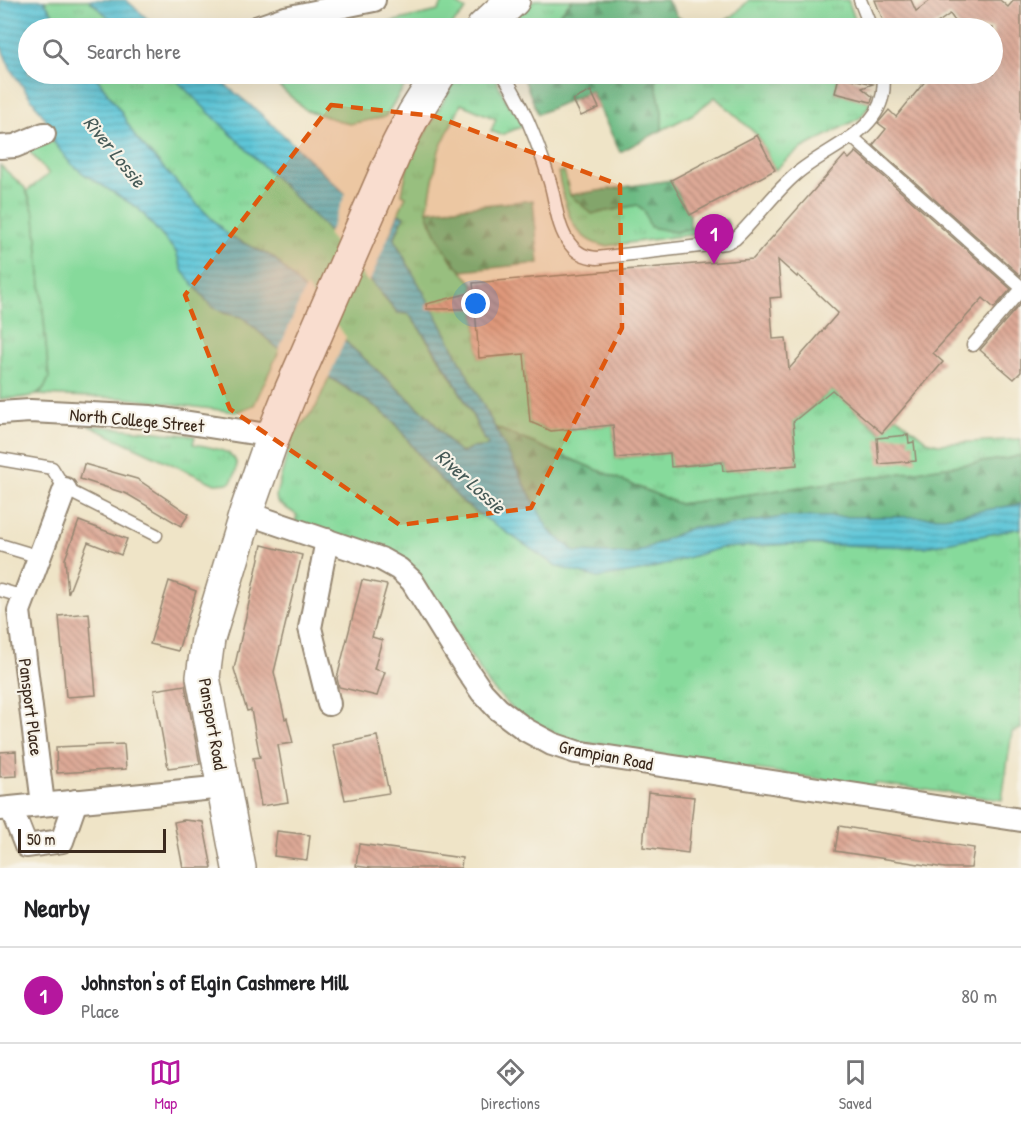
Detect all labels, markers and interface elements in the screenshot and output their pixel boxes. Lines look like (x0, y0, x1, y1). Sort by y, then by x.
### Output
search box (18, 18, 1003, 84)
icon: search (39, 35, 72, 68)
text: Search here (87, 36, 181, 66)
water label: River Lossie (78, 109, 153, 193)
pin: 1 (694, 214, 734, 264)
your location (461, 289, 490, 318)
street label: North College Street (69, 402, 206, 438)
water label: River Lossie (430, 442, 512, 520)
street label: Pansport Place (13, 657, 49, 757)
street label: Pansport Road (193, 676, 233, 772)
street label: Grampian Road (557, 734, 655, 776)
scale bar (18, 826, 166, 854)
text: 50 m (27, 828, 56, 850)
text: Nearby (24, 890, 90, 925)
text: Johnston's of Elgin Cashmere Mill (81, 967, 348, 997)
text: 1 (40, 982, 47, 1009)
text: 80 m (961, 982, 997, 1009)
text: Place (81, 997, 120, 1024)
tab: Map (149, 1056, 182, 1114)
tab: Directions (481, 1056, 540, 1114)
tab: Saved (839, 1056, 872, 1114)

